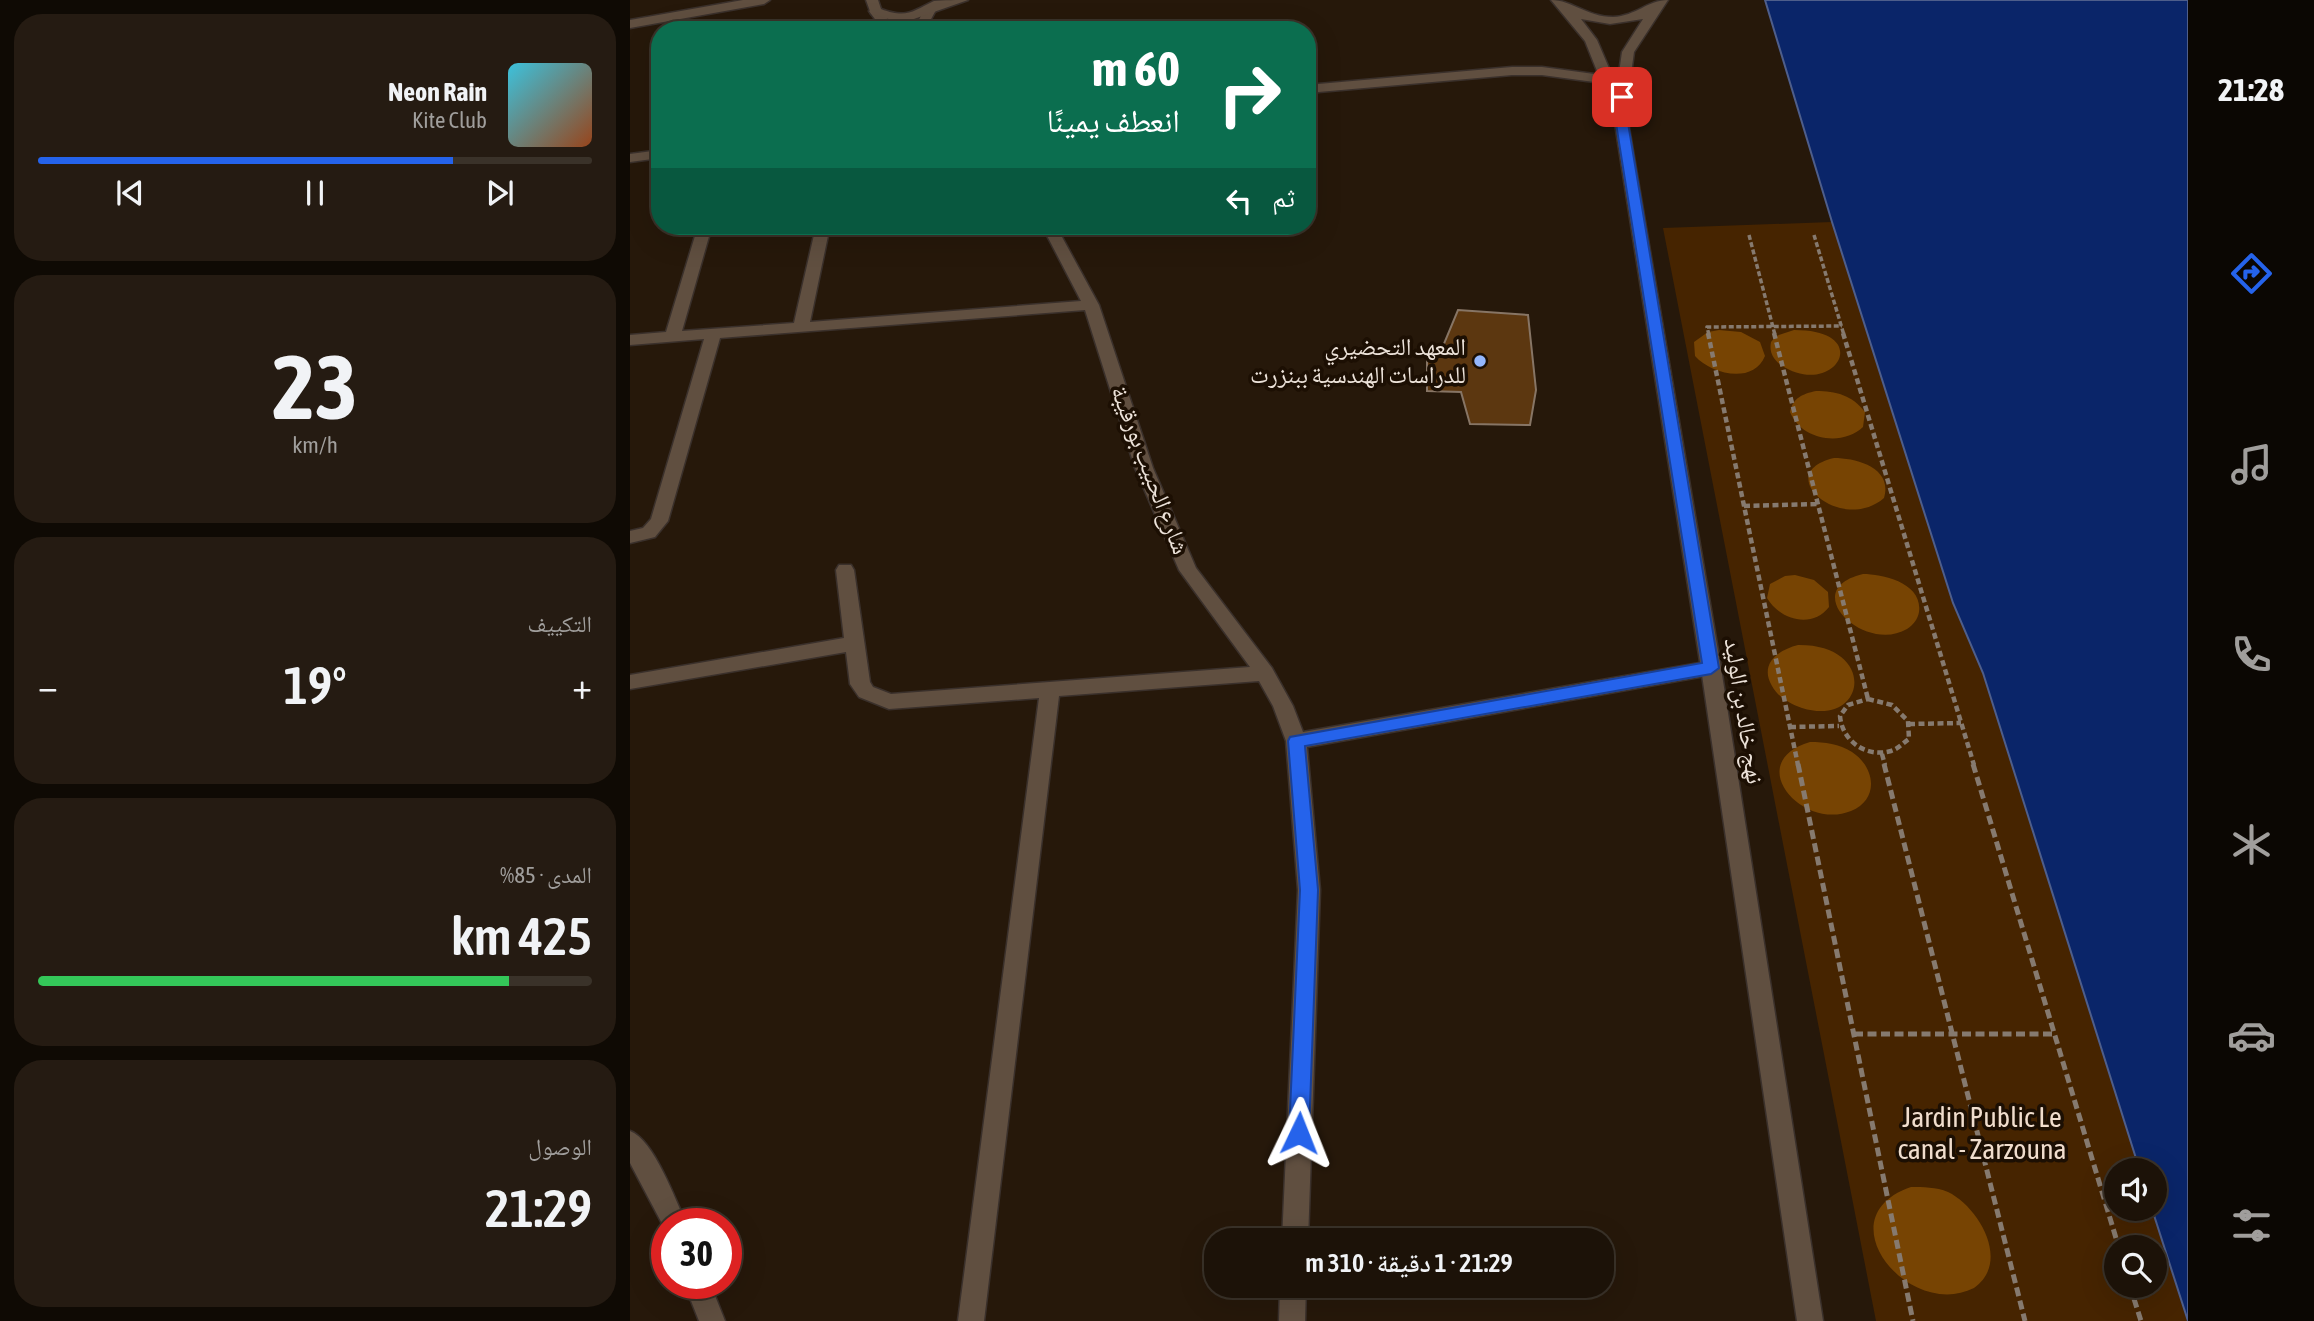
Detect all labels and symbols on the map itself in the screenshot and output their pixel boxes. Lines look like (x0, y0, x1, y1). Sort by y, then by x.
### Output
pin (1592, 67, 1652, 127)
place label: المعهد التحضيري للدراسات الهندسية ببنزرت (1250, 333, 1466, 389)
marker: المعهد التحضيري للدراسات الهندسية ببنزرت (1472, 353, 1488, 369)
street label: شارع الحبيب بورقيبة (1104, 382, 1195, 558)
street label: نهج خالد بن الوليد (1718, 636, 1769, 786)
position arrow (1262, 1096, 1336, 1170)
park label: Jardin Public Le canal - Zarzouna (1897, 1101, 2067, 1165)
speed limit sign: 30 (651, 1208, 742, 1299)

